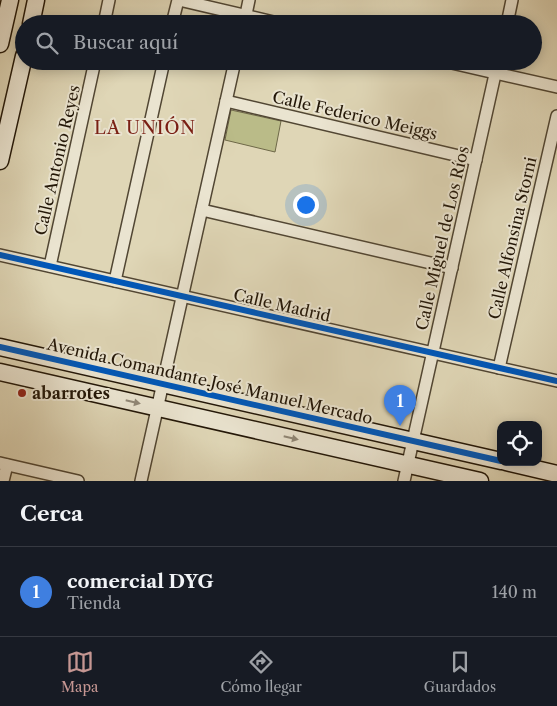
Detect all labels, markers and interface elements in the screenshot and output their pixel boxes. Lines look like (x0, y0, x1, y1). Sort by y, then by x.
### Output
search box (15, 15, 542, 70)
icon: search (33, 29, 61, 57)
text: Buscar aquí (73, 31, 178, 54)
street label: Calle Antonio Reyes (30, 83, 84, 237)
street label: Calle Federico Meiggs (271, 86, 439, 144)
district label: LA UNIÓN (94, 116, 196, 139)
street label: Calle Miguel de Los Ríos (411, 144, 473, 332)
street label: Calle Alfonsina Storni (484, 155, 540, 321)
your location (293, 192, 319, 218)
street label: Calle Madrid (231, 284, 333, 326)
street label: Avenida Comandante José Manuel Mercado (44, 334, 375, 428)
place label: abarrotes (32, 383, 110, 403)
pin: 1 (384, 385, 416, 426)
marker: abarrotes (16, 387, 28, 399)
one-way arrow (125, 398, 140, 406)
map controls (497, 421, 542, 466)
button: locate (497, 421, 542, 466)
one-way arrow (284, 434, 299, 442)
text: Cerca (20, 501, 83, 526)
text: comercial DYG (67, 570, 214, 593)
text: 1 (32, 582, 40, 602)
text: 140 m (492, 582, 537, 602)
text: Tienda (67, 593, 121, 613)
tab: Mapa (61, 648, 98, 696)
tab: Cómo llegar (220, 648, 302, 696)
tab: Guardados (424, 648, 496, 696)

